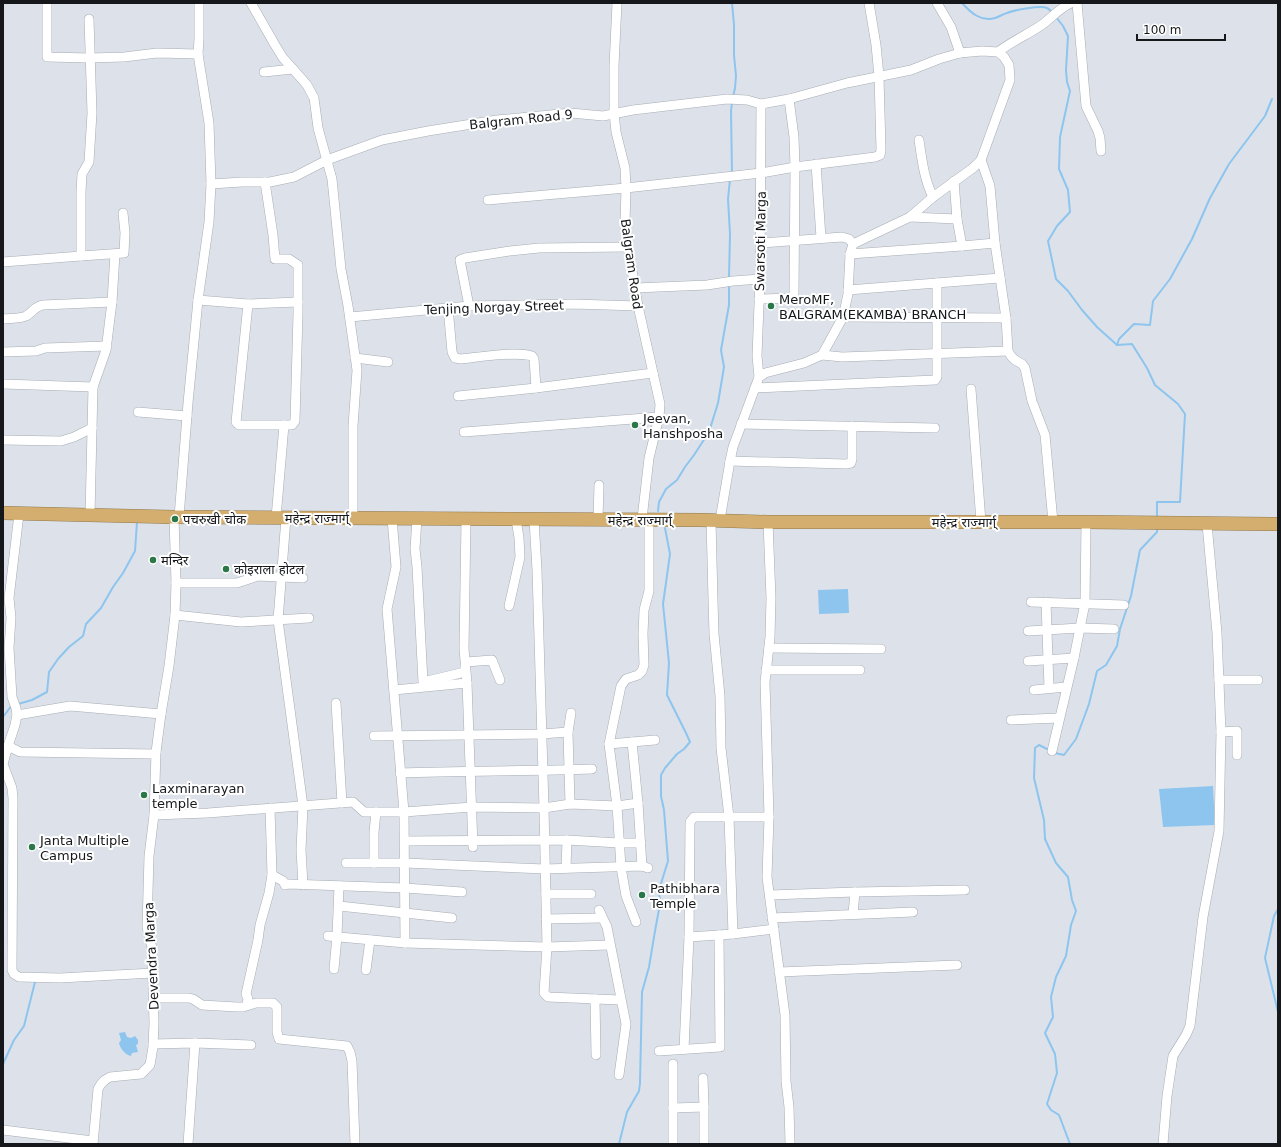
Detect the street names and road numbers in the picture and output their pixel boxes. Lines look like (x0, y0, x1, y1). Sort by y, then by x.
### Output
street label: Balgram Road 9 (469, 107, 573, 132)
street label: Swarsoti Marga (752, 191, 769, 291)
street label: Balgram Road (618, 218, 645, 310)
street label: Tenjing Norgay Street (423, 298, 564, 317)
street label: महेन्द्र राज्मार्ग् (285, 511, 351, 526)
street label: महेन्द्र राज्मार्ग् (608, 513, 674, 528)
street label: महेन्द्र राज्मार्ग् (932, 515, 998, 530)
street label: Devendra Marga (141, 902, 162, 1010)

